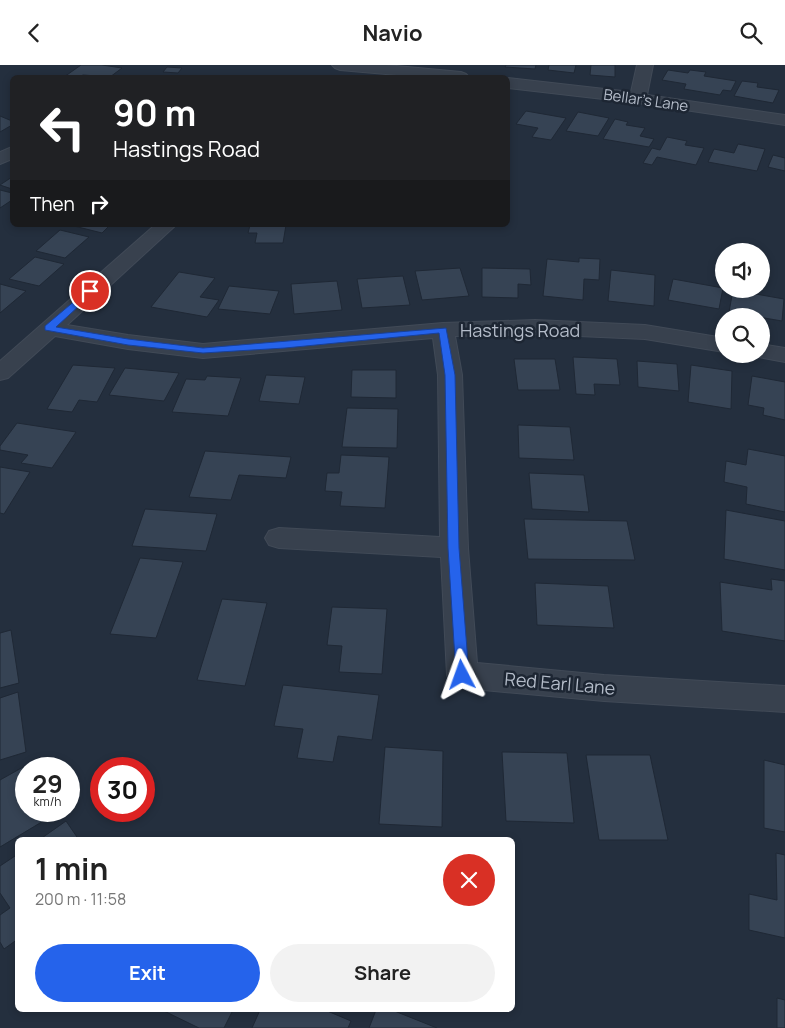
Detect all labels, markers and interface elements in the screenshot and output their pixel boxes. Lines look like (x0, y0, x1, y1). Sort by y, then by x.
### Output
text: Navio (363, 18, 422, 48)
icon: back (20, 19, 48, 47)
icon: search (737, 19, 765, 47)
street label: Bellar's Lane (602, 84, 690, 116)
text: 90 m (113, 89, 196, 137)
icon: left (30, 95, 95, 160)
text: Hastings Road (113, 134, 260, 164)
icon: right (85, 190, 113, 218)
text: Then (30, 191, 75, 217)
map controls (715, 243, 770, 363)
button: sound (715, 243, 770, 298)
pin (69, 270, 111, 312)
icon: arrive (76, 277, 104, 305)
button: search (715, 308, 770, 363)
street label: Hastings Road (460, 318, 580, 342)
position arrow (435, 648, 487, 700)
street label: Red Earl Lane (504, 666, 616, 700)
speed limit sign: 30 (90, 757, 155, 822)
text: 29 (32, 766, 63, 801)
text: km/h (34, 793, 61, 810)
text: 1 min (35, 848, 108, 889)
button: close (443, 854, 495, 906)
text: 200 m · 11:58 (35, 888, 126, 910)
button: Exit (35, 944, 260, 1002)
button: Share (270, 944, 495, 1002)

